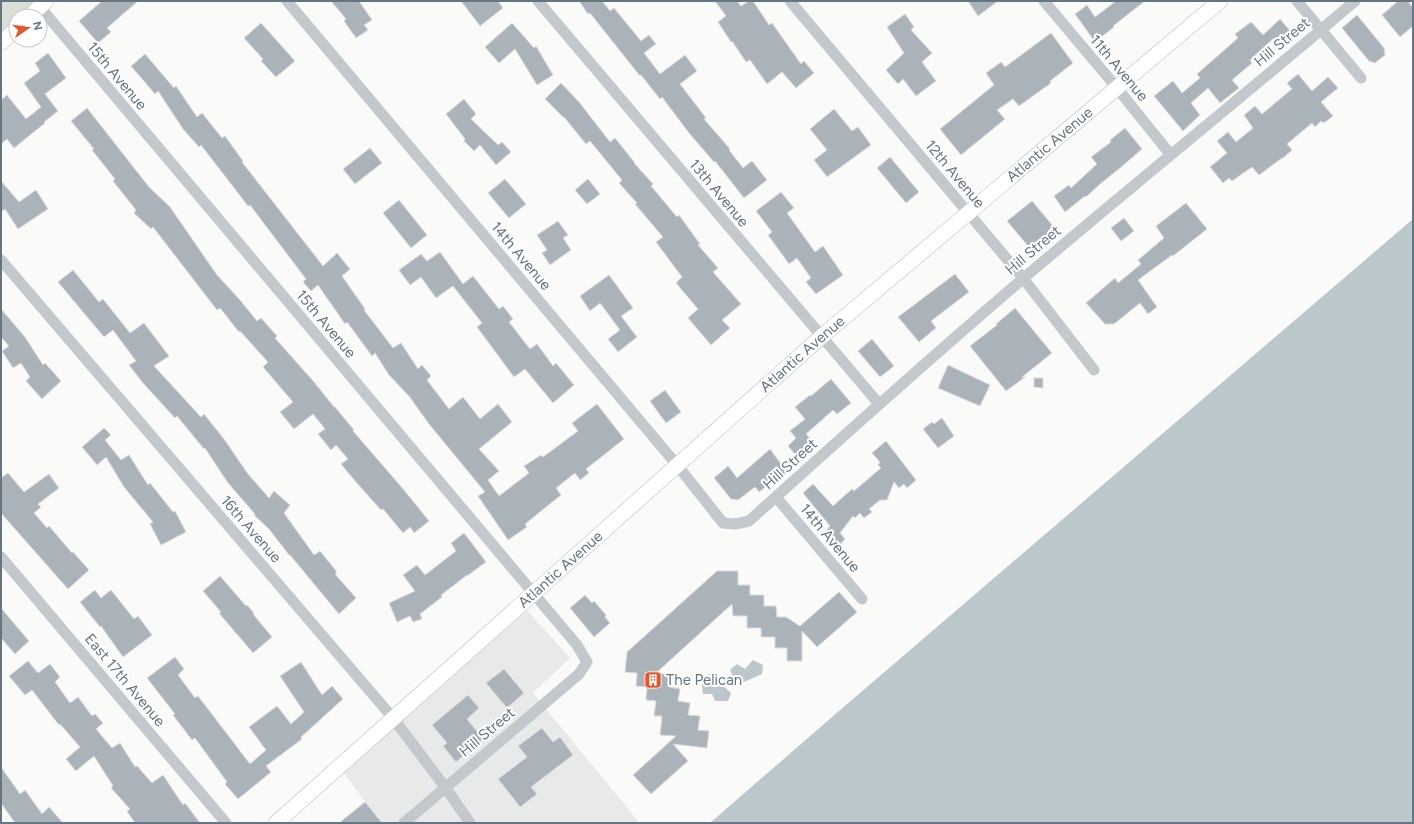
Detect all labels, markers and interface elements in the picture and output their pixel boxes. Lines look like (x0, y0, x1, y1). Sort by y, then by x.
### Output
north arrow (8, 8, 48, 48)
street label: Hill Street (1251, 13, 1314, 70)
text: N (30, 20, 45, 31)
street label: 11th Avenue (1086, 31, 1152, 105)
street label: 15th Avenue (83, 38, 151, 114)
street label: Atlantic Avenue (1003, 103, 1096, 186)
street label: 12th Avenue (921, 136, 989, 212)
street label: 13th Avenue (685, 155, 753, 231)
street label: 14th Avenue (487, 218, 555, 294)
street label: Hill Street (1002, 221, 1065, 278)
street label: 15th Avenue (292, 286, 360, 362)
street label: Atlantic Avenue (756, 312, 848, 396)
street label: Hill Street (759, 435, 821, 493)
street label: 16th Avenue (217, 492, 285, 566)
street label: 14th Avenue (796, 500, 864, 576)
street label: Atlantic Avenue (514, 527, 606, 612)
street label: East 17th Avenue (81, 630, 169, 730)
building icon: The Pelican (643, 670, 663, 690)
place label: The Pelican (666, 671, 742, 689)
street label: Hill Street (456, 703, 519, 760)

